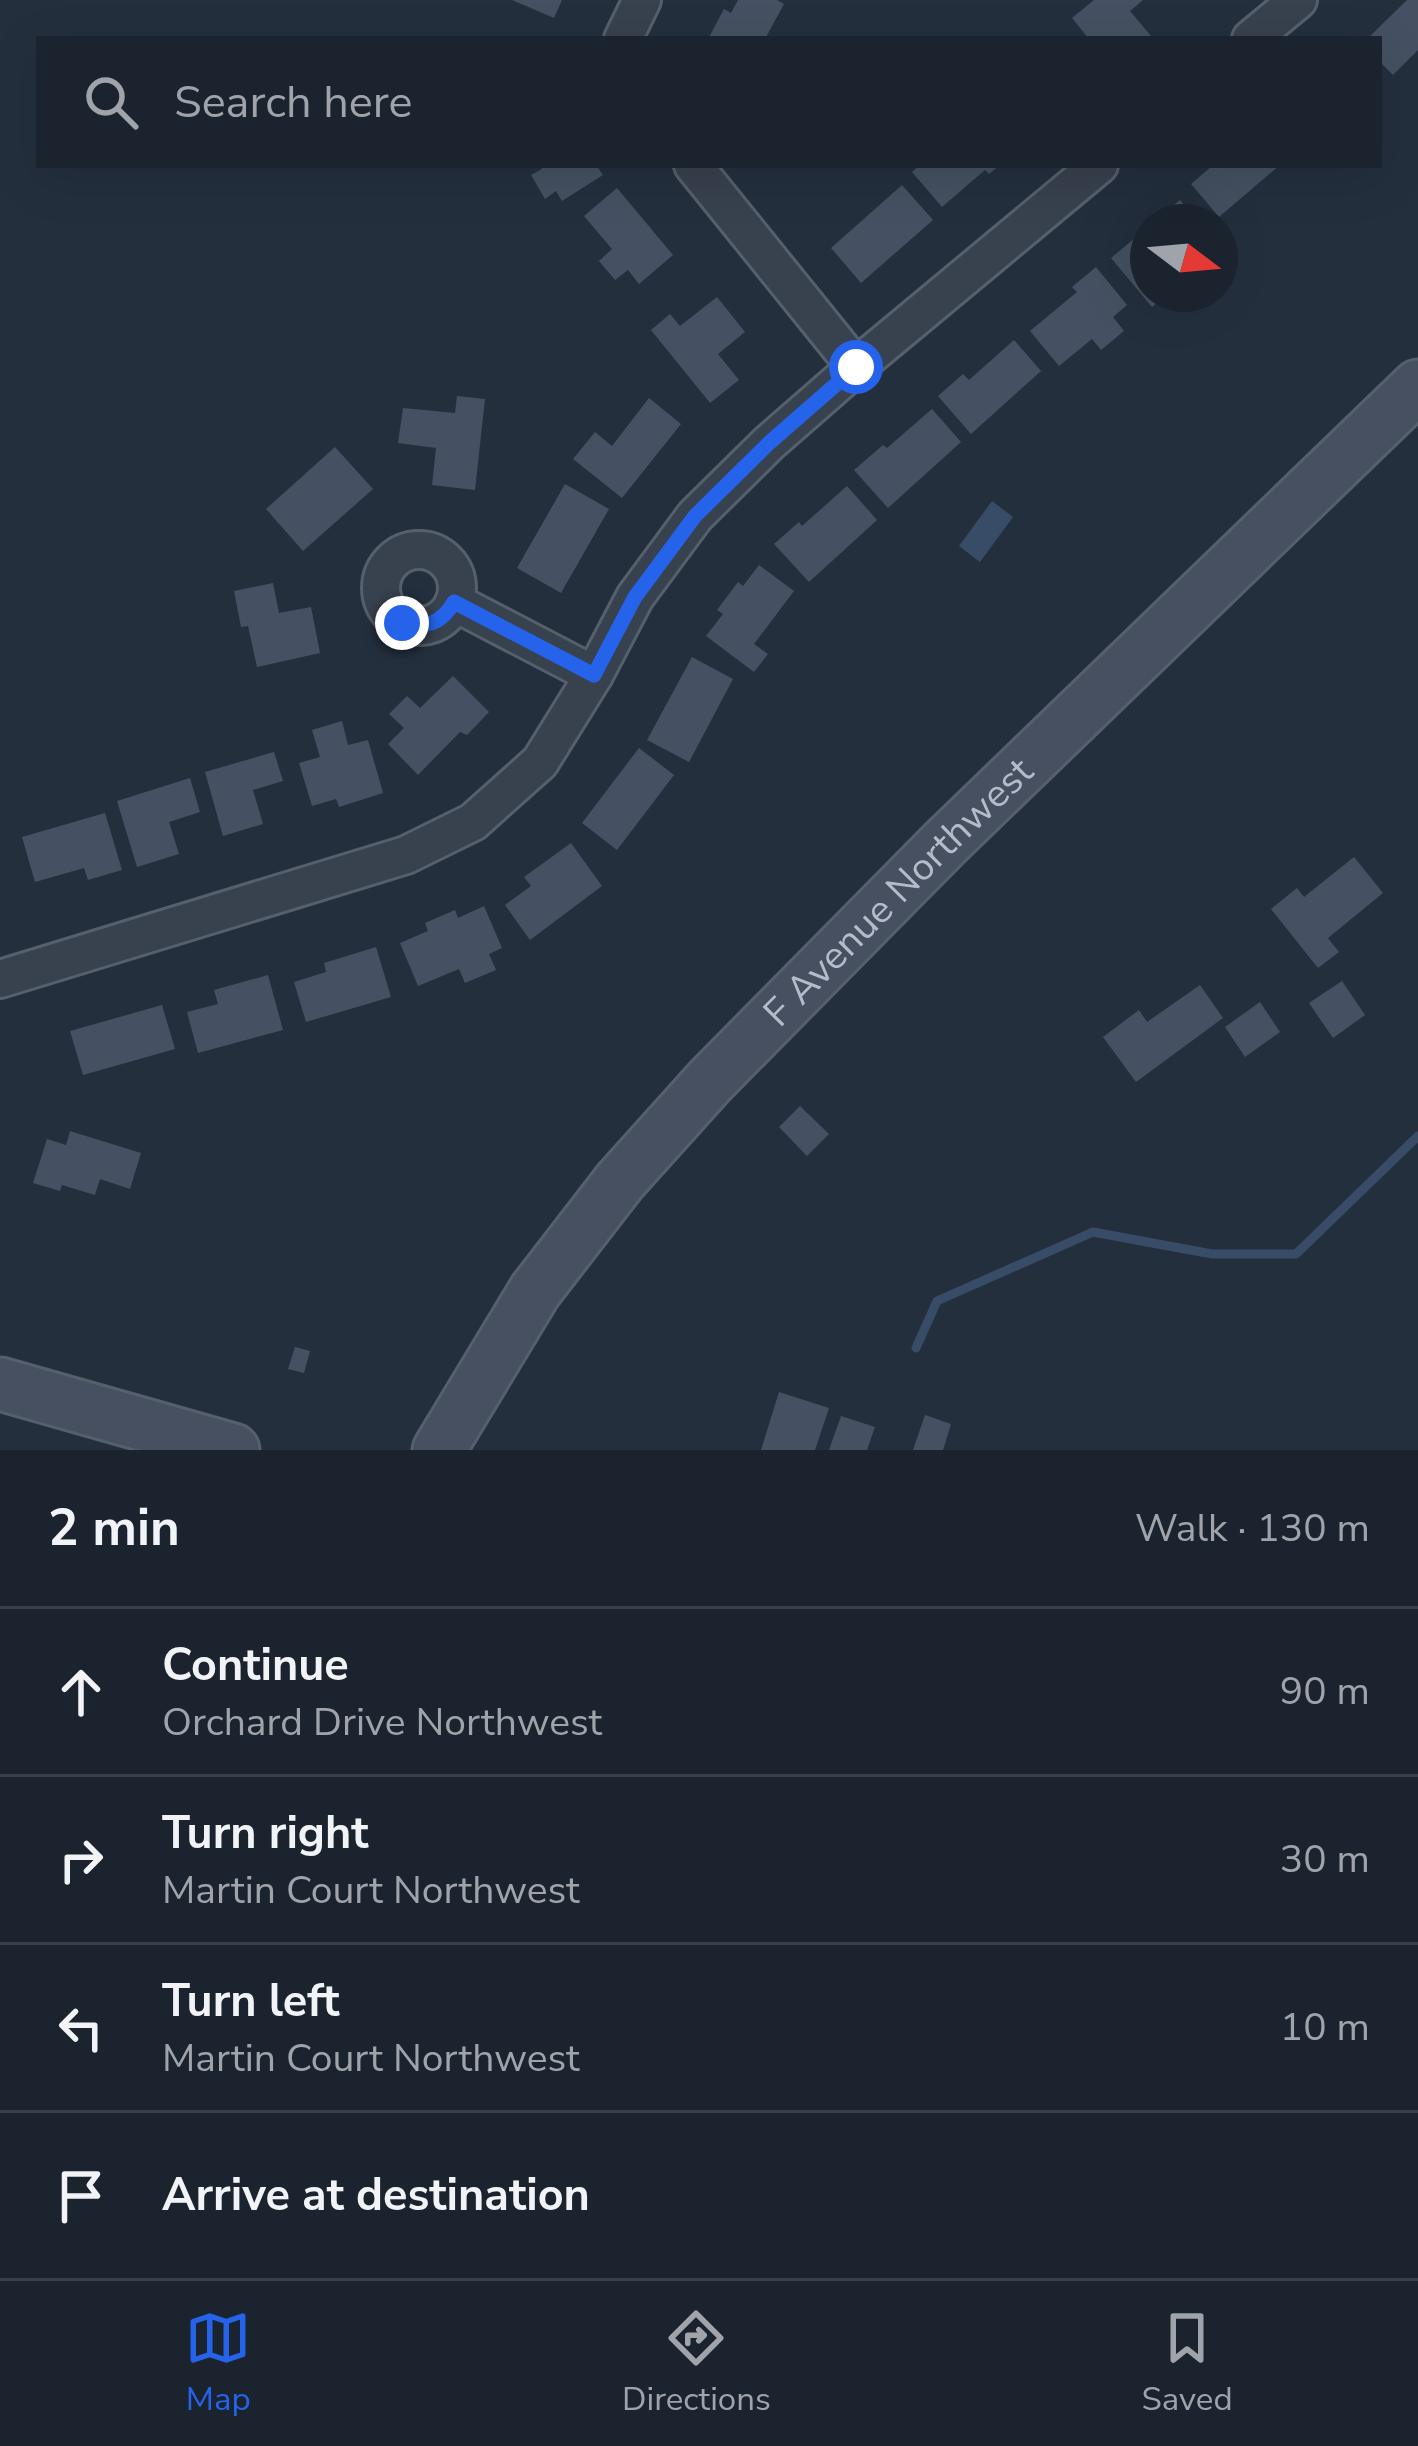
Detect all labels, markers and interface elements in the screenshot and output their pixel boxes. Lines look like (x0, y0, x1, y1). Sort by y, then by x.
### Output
search box (36, 36, 1382, 168)
icon: search (78, 69, 144, 135)
text: Search here (174, 72, 413, 133)
north arrow (1130, 204, 1238, 312)
route start (829, 340, 883, 394)
route end (375, 596, 429, 650)
street label: F Avenue Northwest (752, 745, 1045, 1038)
text: 2 min (48, 1493, 180, 1563)
text: Walk · 130 m (1135, 1502, 1370, 1555)
text: Continue (162, 1635, 349, 1696)
icon: ahead (48, 1659, 114, 1725)
text: 90 m (1280, 1665, 1370, 1718)
text: Orchard Drive Northwest (162, 1696, 602, 1749)
text: Turn right (162, 1803, 369, 1864)
icon: right (48, 1827, 114, 1893)
text: 30 m (1280, 1833, 1370, 1886)
text: Martin Court Northwest (162, 1864, 580, 1917)
text: Turn left (162, 1971, 340, 2032)
icon: left (48, 1995, 114, 2061)
text: 10 m (1280, 2001, 1370, 2054)
text: Martin Court Northwest (162, 2032, 580, 2085)
icon: arrive (48, 2163, 114, 2229)
text: Arrive at destination (162, 2165, 590, 2226)
tab: Map (185, 2305, 251, 2422)
tab: Directions (622, 2305, 771, 2422)
tab: Saved (1141, 2305, 1233, 2422)

